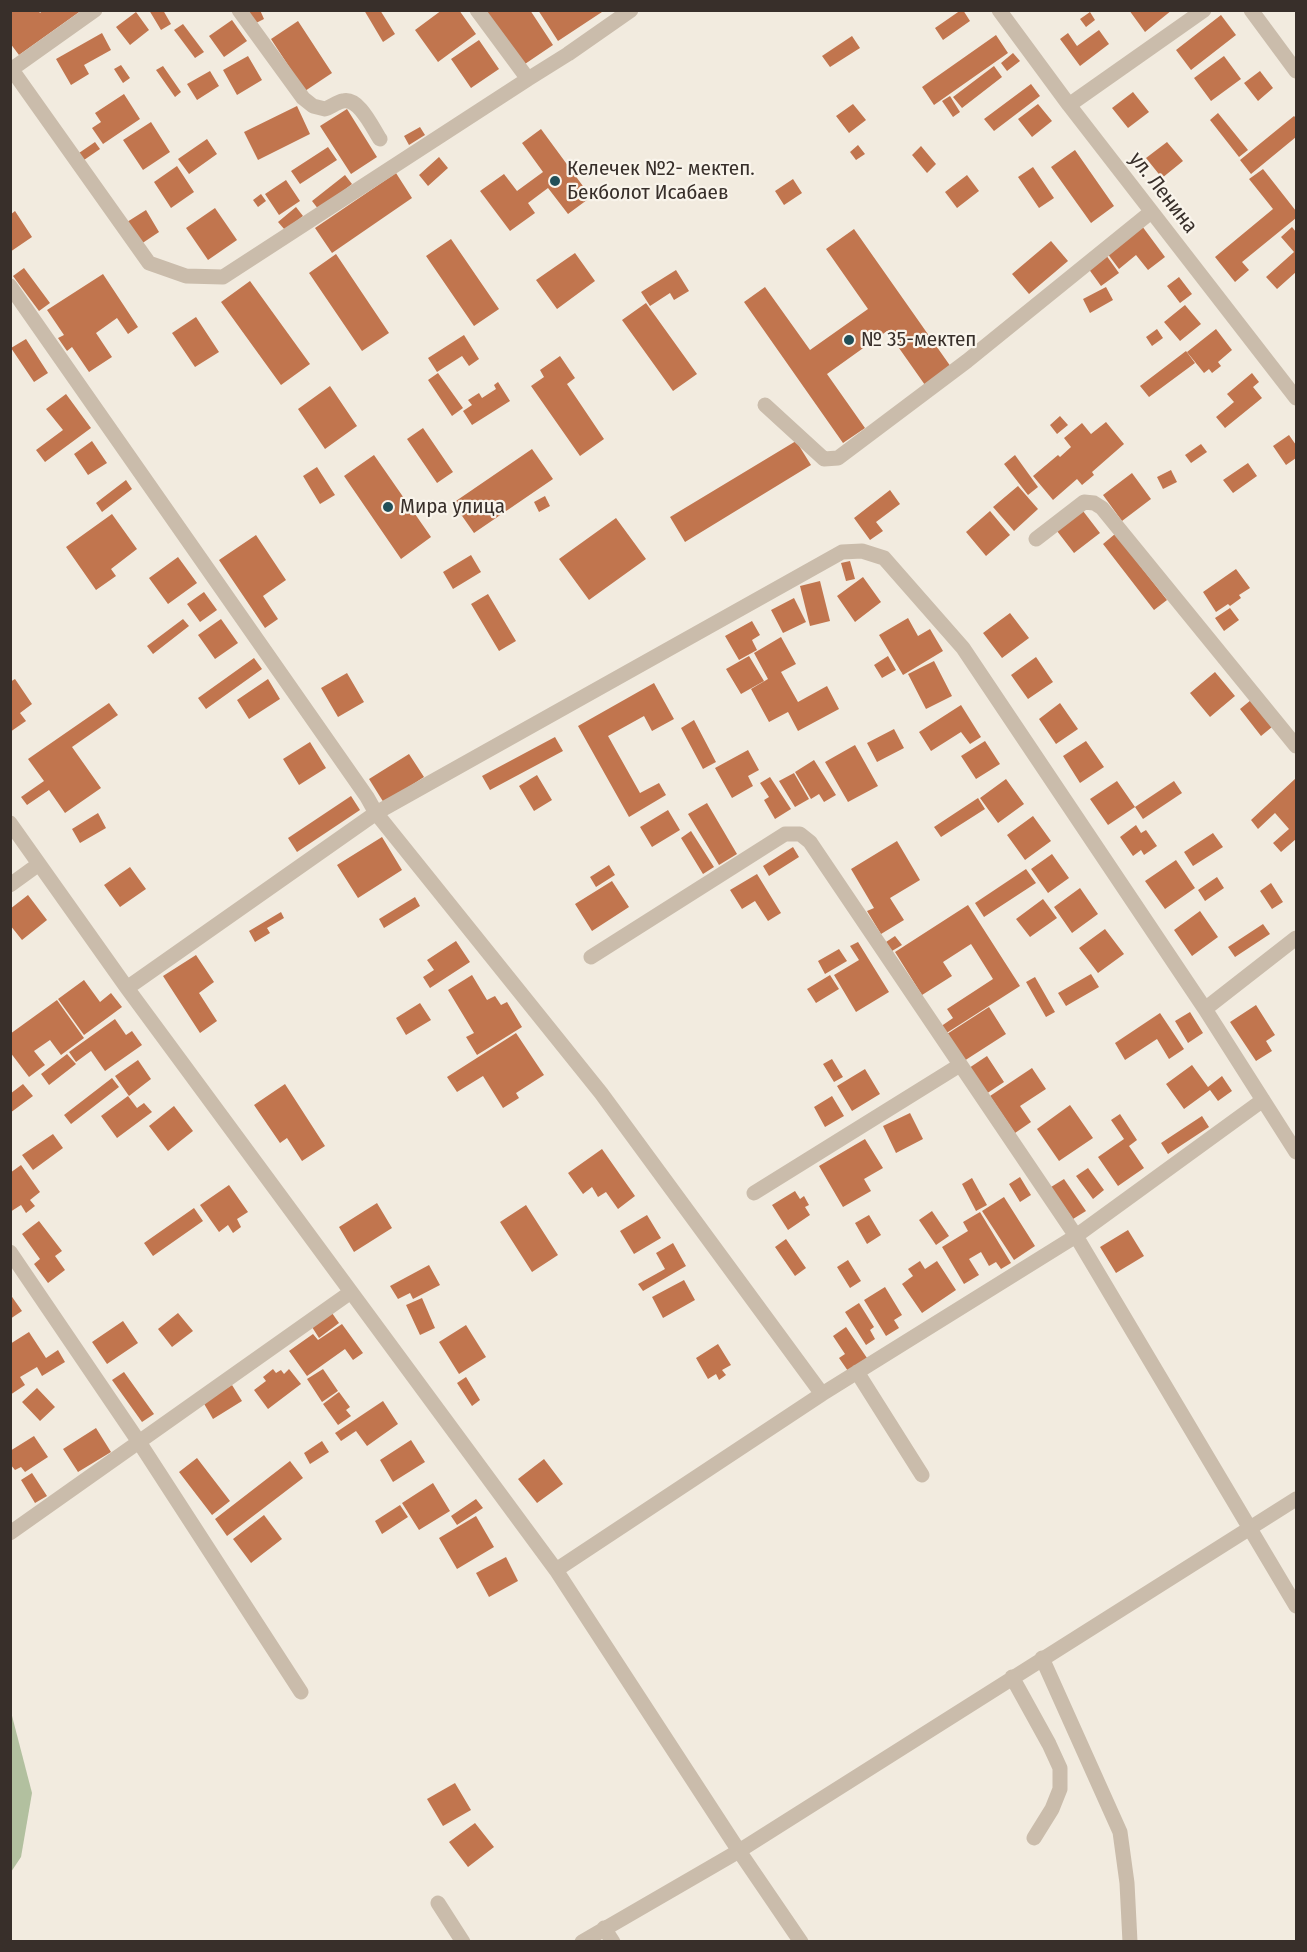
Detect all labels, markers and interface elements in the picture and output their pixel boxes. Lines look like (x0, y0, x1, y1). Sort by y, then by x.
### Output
street label: ул. Ленина (1124, 147, 1202, 239)
place label: Келечек №2- мектеп. Бекболот Исабаев (567, 156, 755, 206)
marker: Келечек №2- мектеп. Бекболот Исабаев (548, 174, 562, 188)
place label: № 35-мектеп (861, 327, 976, 353)
marker: № 35-мектеп (842, 333, 856, 347)
place label: Мира улица (400, 494, 505, 520)
marker: Мира улица (381, 500, 395, 514)

